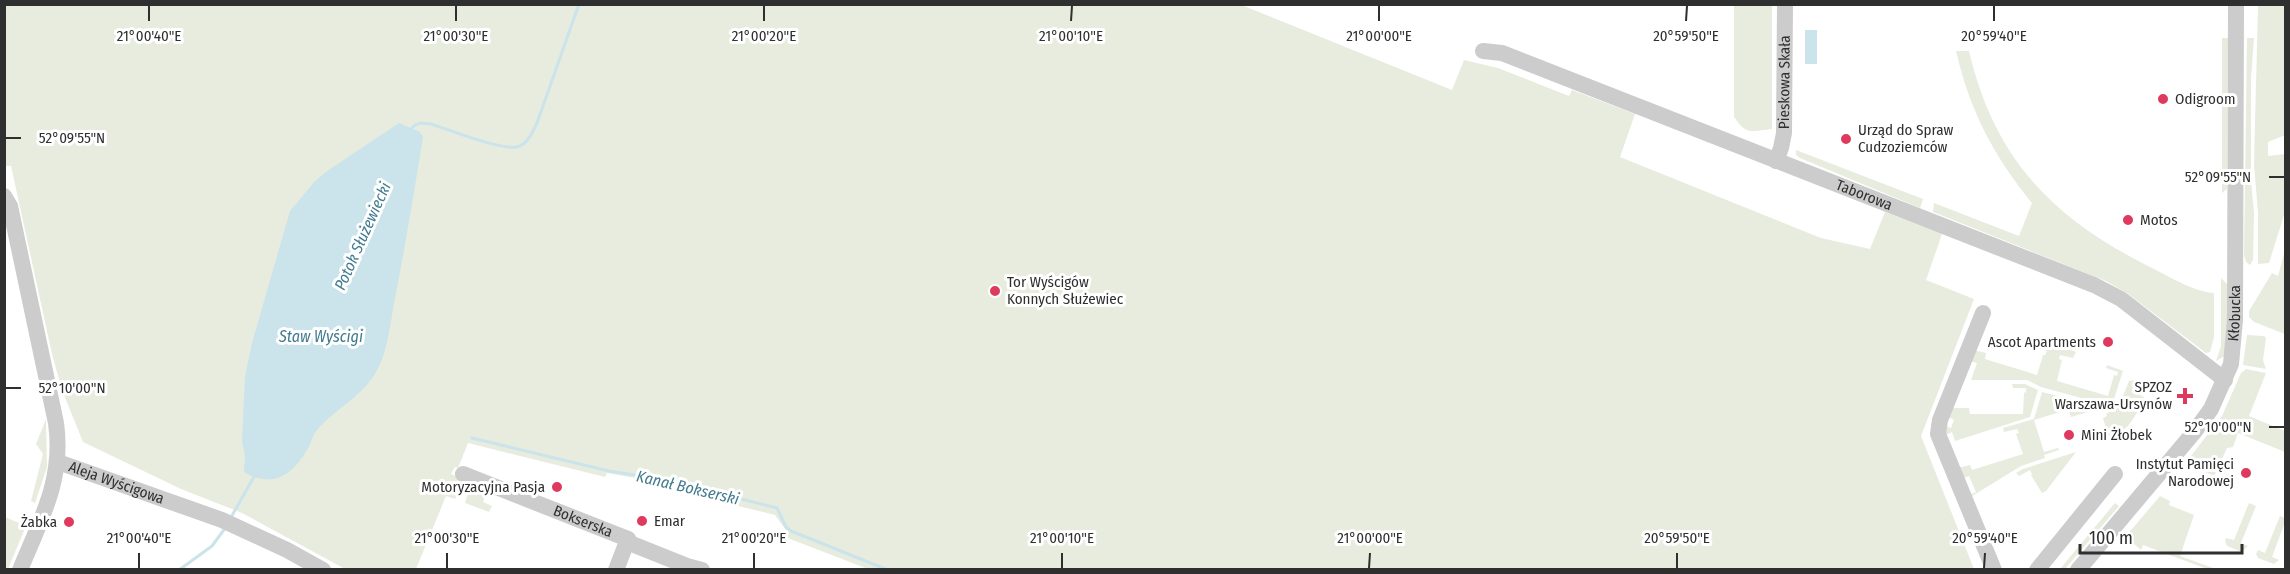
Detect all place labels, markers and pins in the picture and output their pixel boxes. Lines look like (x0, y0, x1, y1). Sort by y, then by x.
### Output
place label: Odigroom (2175, 90, 2235, 108)
marker: Odigroom (2156, 92, 2170, 106)
place label: Urząd do Spraw Cudzoziemców (1858, 121, 1953, 156)
marker: Urząd do Spraw Cudzoziemców (1839, 132, 1853, 146)
place label: Motos (2140, 211, 2178, 229)
marker: Motos (2121, 213, 2135, 227)
place label: Tor Wyścigów Konnych Służewiec (1007, 273, 1124, 308)
marker: Tor Wyścigów Konnych Służewiec (988, 284, 1002, 298)
place label: Ascot Apartments (1988, 333, 2096, 351)
marker: Ascot Apartments (2101, 335, 2115, 349)
place label: SPZOZ Warszawa-Ursynów (2055, 378, 2172, 413)
marker: SPZOZ Warszawa-Ursynów (2176, 387, 2194, 405)
place label: Mini Żłobek (2081, 426, 2152, 444)
marker: Mini Żłobek (2062, 428, 2076, 442)
place label: Instytut Pamięci Narodowej (2136, 455, 2234, 490)
marker: Instytut Pamięci Narodowej (2239, 466, 2253, 480)
place label: Motoryzacyjna Pasja (421, 478, 545, 496)
marker: Motoryzacyjna Pasja (550, 480, 564, 494)
place label: Emar (654, 512, 686, 530)
place label: Żabka (21, 513, 57, 531)
marker: Emar (635, 514, 649, 528)
marker: Żabka (62, 515, 76, 529)

